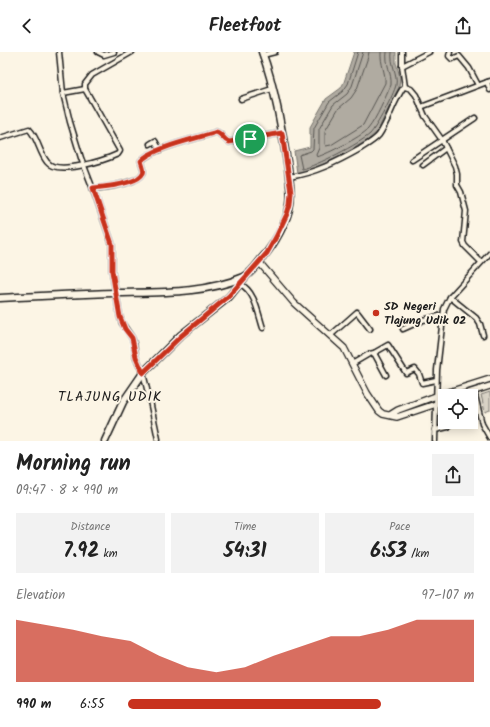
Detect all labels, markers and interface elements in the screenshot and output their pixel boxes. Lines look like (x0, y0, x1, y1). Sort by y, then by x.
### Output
text: Fleetfoot (209, 12, 281, 41)
icon: back (16, 15, 38, 37)
icon: share (452, 15, 474, 37)
pin (233, 122, 267, 156)
icon: arrive (239, 128, 261, 150)
place label: SD Negeri Tlajung Udik 02 (384, 297, 466, 330)
marker: SD Negeri Tlajung Udik 02 (371, 308, 381, 318)
district label: TLAJUNG UDIK (58, 386, 162, 408)
map controls (438, 389, 478, 429)
button: locate (438, 389, 478, 429)
text: Morning run (16, 447, 131, 482)
button: share (432, 454, 474, 496)
text: 09:47 · 8 × 990 m (16, 480, 118, 501)
text: Distance (71, 518, 110, 536)
text: Time (234, 518, 256, 536)
text: Pace (389, 518, 410, 536)
text: 7.92 (63, 536, 99, 568)
text: 54:31 (224, 536, 266, 568)
text: 6:53 (370, 536, 407, 568)
text: km (99, 545, 117, 563)
text: /km (407, 545, 429, 563)
text: Elevation (16, 585, 65, 606)
text: 97–107 m (422, 585, 474, 606)
text: 990 m (16, 694, 51, 715)
text: 6:55 (80, 694, 104, 715)

